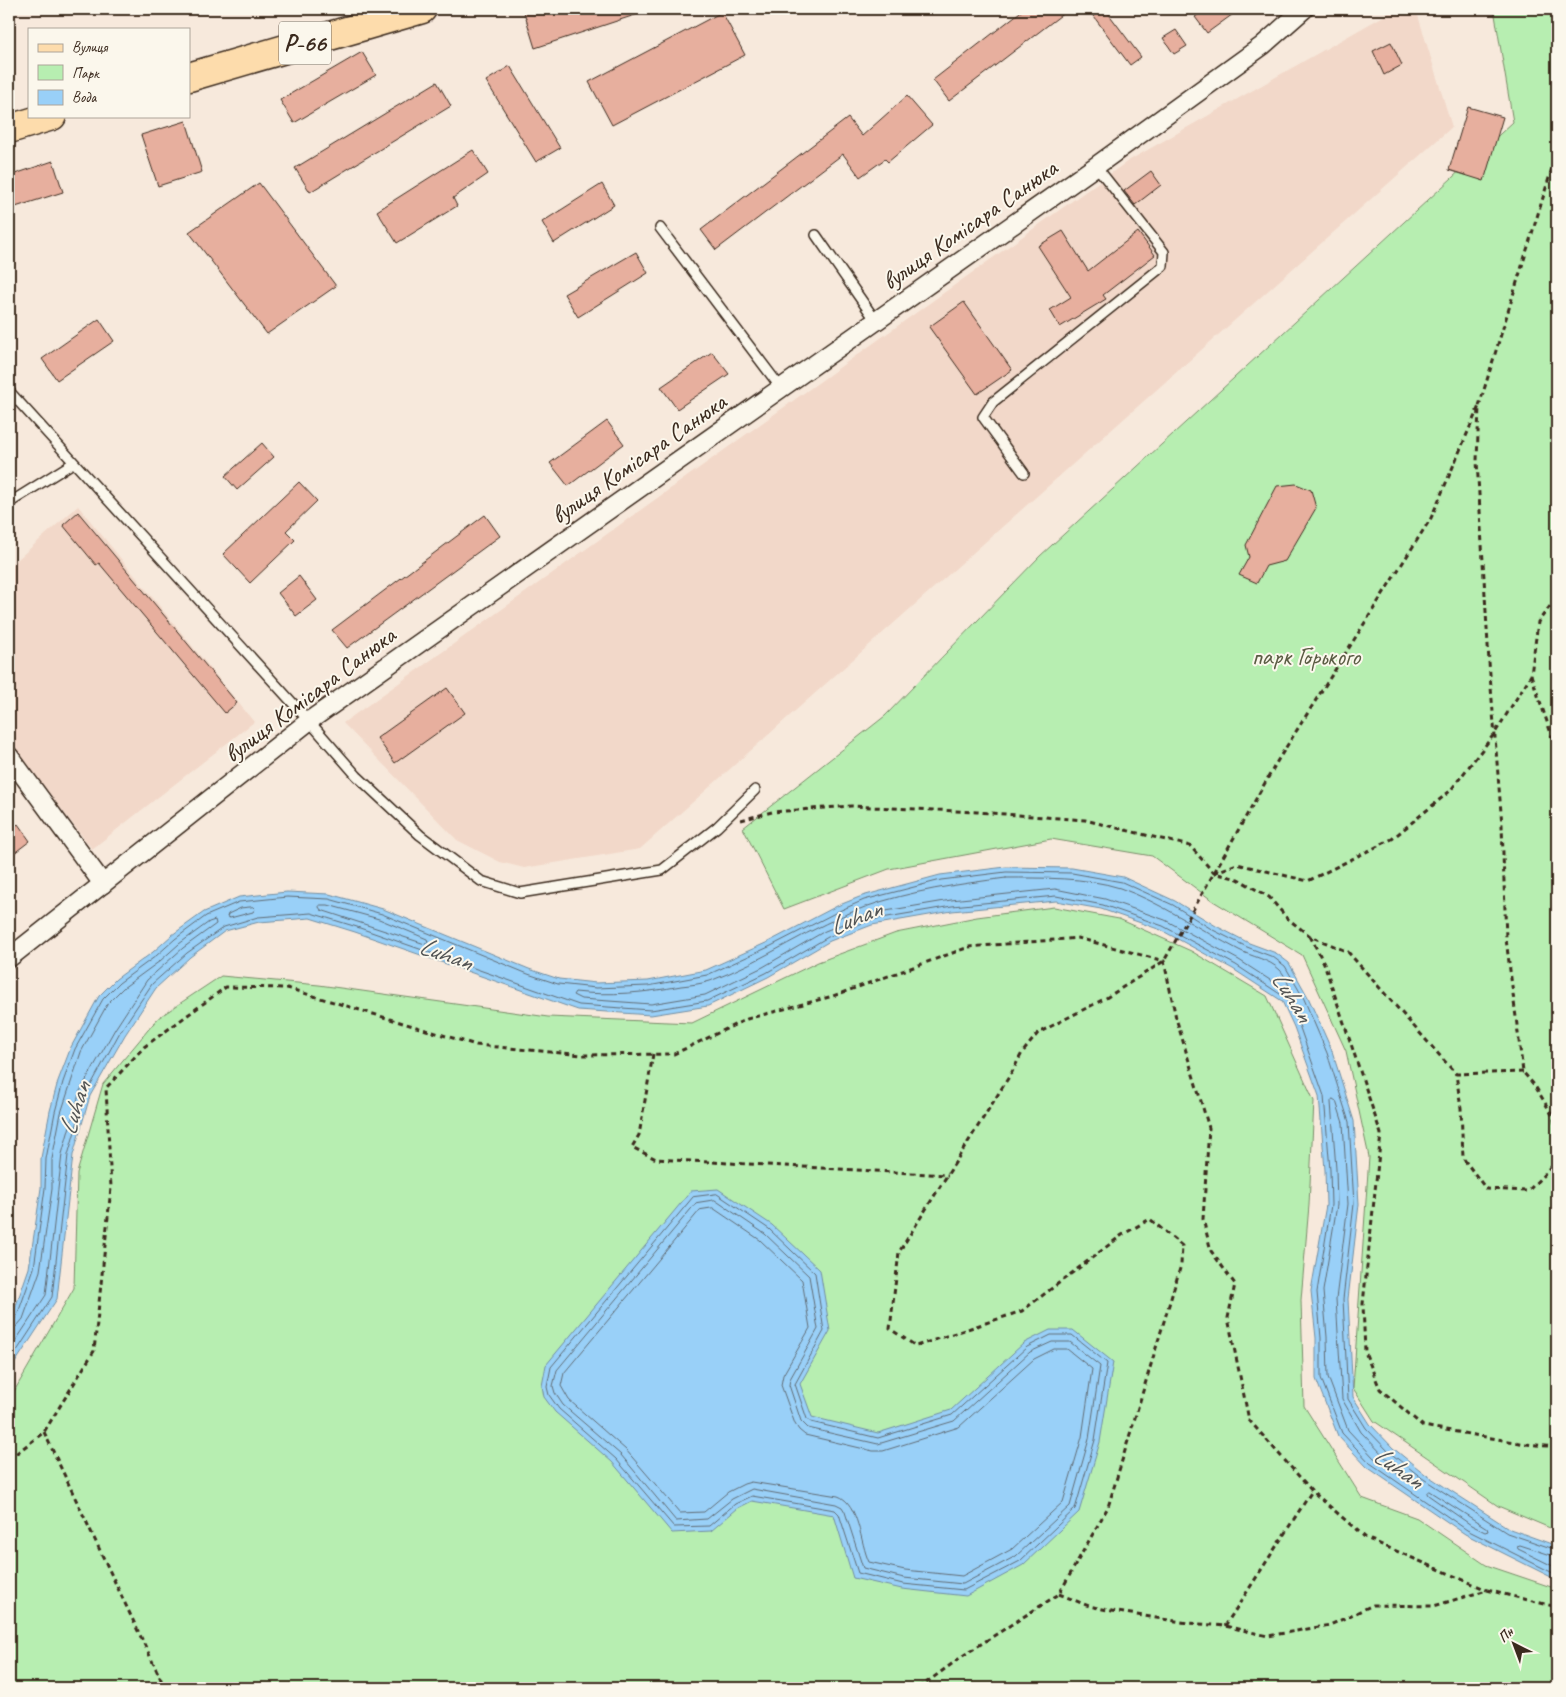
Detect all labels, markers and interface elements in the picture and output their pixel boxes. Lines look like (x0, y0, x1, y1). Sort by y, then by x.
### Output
road number: Р-66 (279, 22, 331, 64)
legend (28, 28, 190, 118)
text: Вулиця (72, 38, 109, 57)
text: Парк (72, 64, 100, 83)
text: Вода (72, 88, 97, 107)
street label: вулиця Комісара Санюка (876, 151, 1065, 297)
street label: вулиця Комісара Санюка (545, 385, 734, 531)
street label: вулиця Комісара Санюка (217, 619, 404, 770)
park label: парк Горького (1252, 641, 1361, 673)
water label: Luhan (824, 891, 888, 943)
water label: Luhan (415, 929, 479, 979)
water label: Luhan (1264, 965, 1322, 1030)
water label: Luhan (50, 1075, 99, 1139)
water label: Luhan (1367, 1438, 1432, 1498)
north arrow (1488, 1620, 1538, 1670)
text: Пн (1495, 1623, 1517, 1646)

